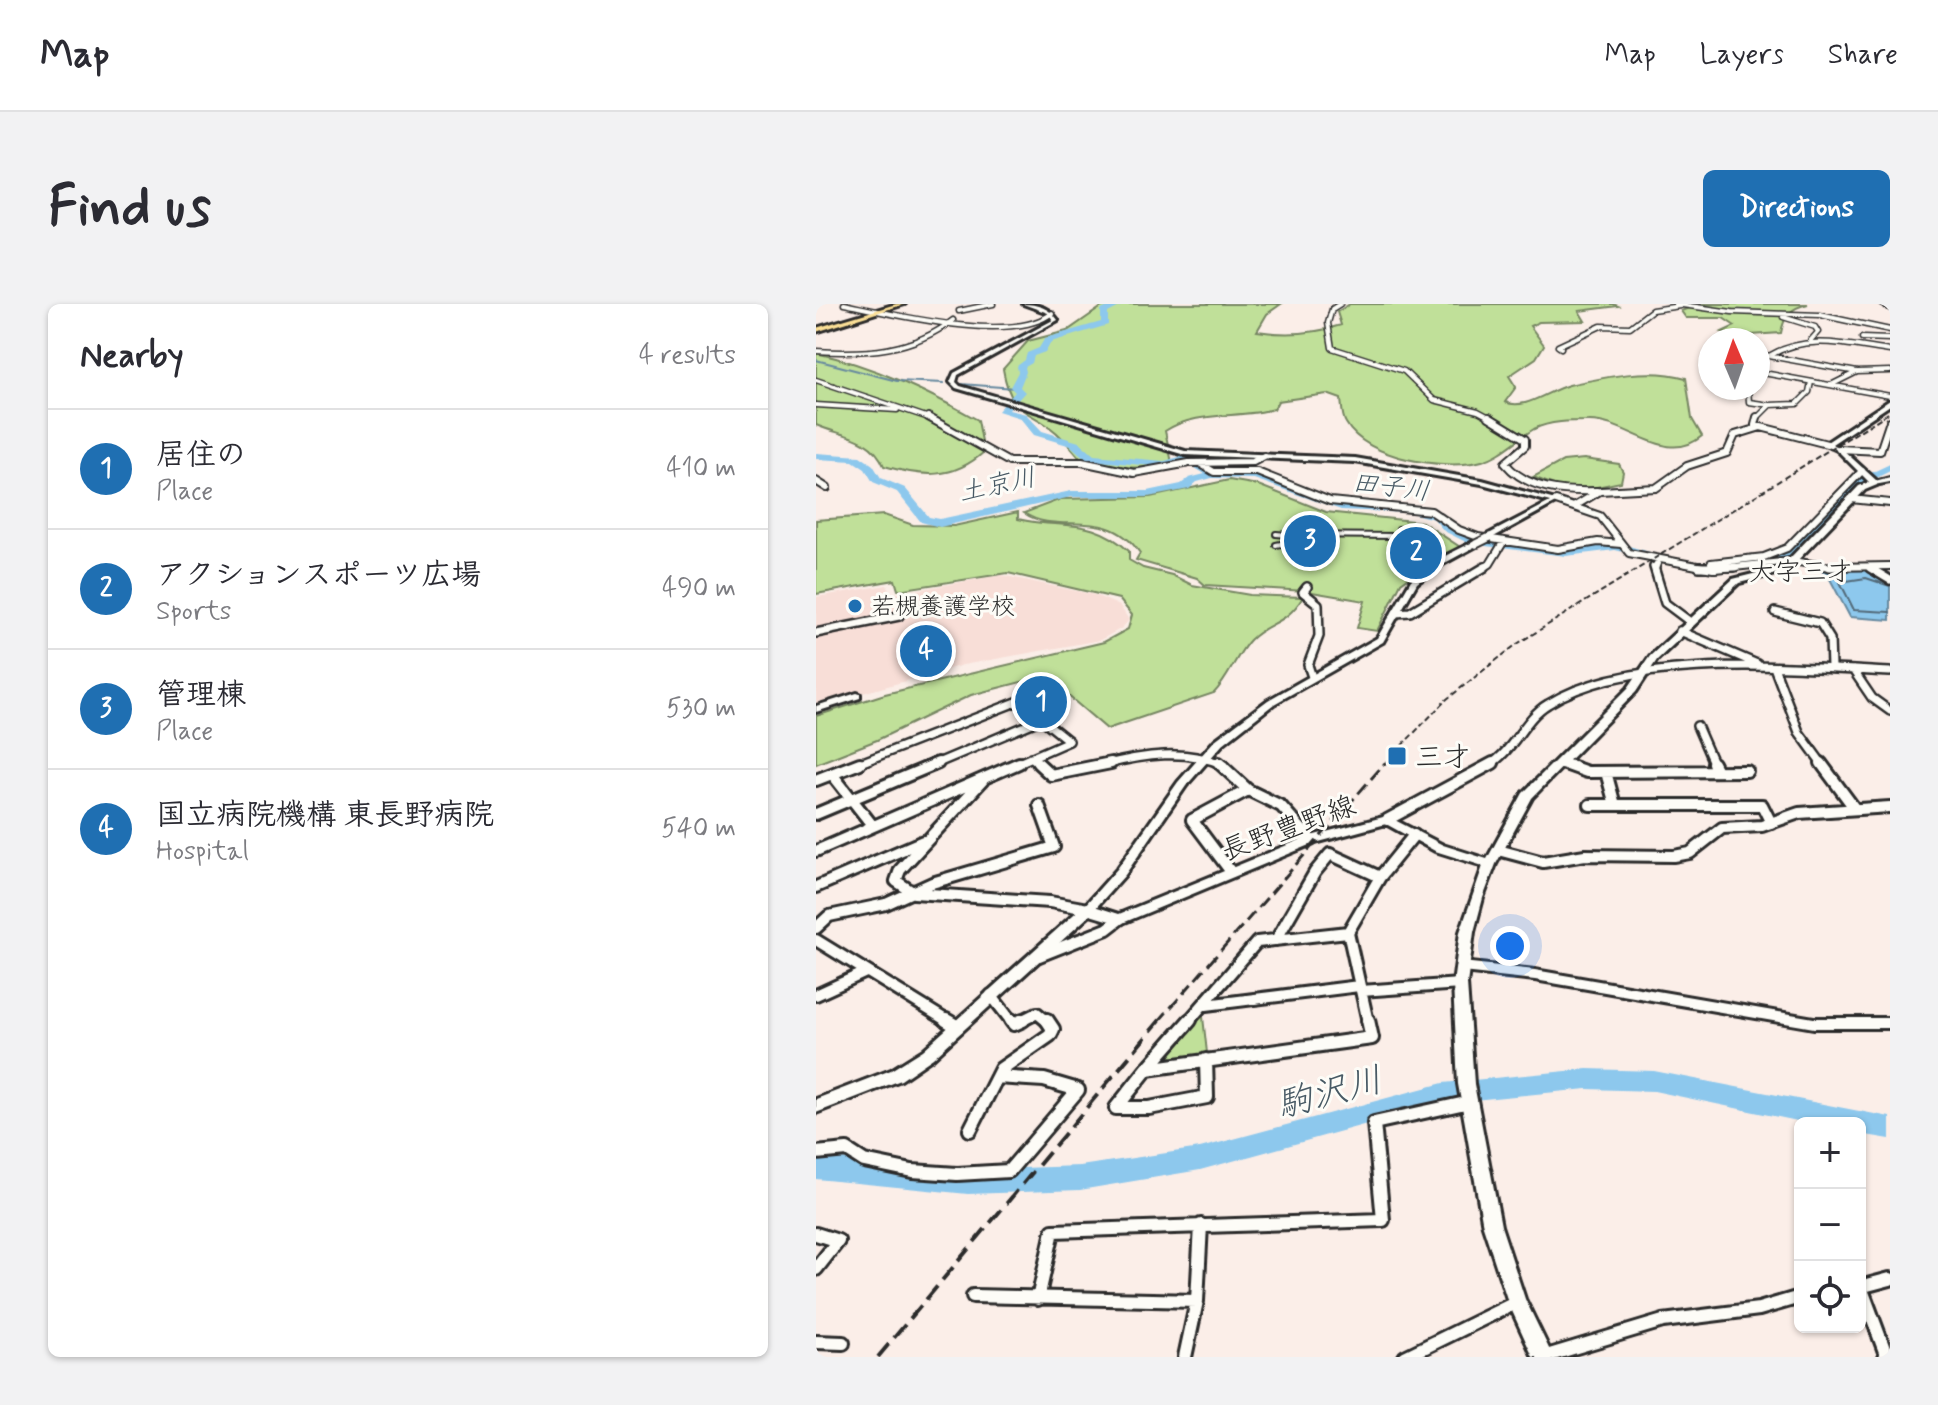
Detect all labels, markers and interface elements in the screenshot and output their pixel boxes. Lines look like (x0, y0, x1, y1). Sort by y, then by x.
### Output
text: Map (40, 31, 110, 80)
text: Map (1605, 37, 1656, 74)
text: Layers (1700, 37, 1784, 74)
text: Share (1828, 37, 1898, 74)
button: Directions (1703, 170, 1890, 247)
text: Find us (48, 172, 211, 245)
north arrow (1698, 328, 1770, 400)
text: Nearby (80, 334, 184, 379)
text: 4 results (639, 339, 736, 373)
text: 居住の (156, 436, 246, 475)
text: 1 (100, 452, 112, 486)
text: 410 m (666, 452, 736, 486)
water label: 土京川 (956, 461, 1039, 511)
water label: 田子川 (1350, 466, 1432, 510)
text: Place (156, 475, 213, 509)
pin: 3 (1284, 511, 1336, 571)
pin: 2 (1390, 523, 1442, 583)
text: アクションスポーツ広場 (156, 556, 481, 595)
district label: 大字三才 (1749, 556, 1853, 590)
text: 2 (100, 572, 112, 606)
text: 490 m (662, 572, 736, 606)
place label: 若槻養護学校 (871, 592, 1015, 623)
text: Sports (156, 595, 231, 629)
marker: 若槻養護学校 (846, 597, 864, 615)
pin: 4 (900, 621, 952, 681)
pin: 1 (1015, 672, 1067, 732)
text: 管理棟 (156, 676, 246, 715)
text: 3 (100, 692, 112, 726)
text: 530 m (666, 692, 736, 726)
text: Place (156, 715, 213, 749)
place label: 三才 (1415, 740, 1471, 777)
marker: 三才 (1386, 745, 1408, 767)
street label: 長野豊野線 (1217, 788, 1361, 871)
text: 国立病院機構 東長野病院 (156, 796, 494, 835)
text: 4 (98, 812, 114, 846)
text: 540 m (661, 812, 736, 846)
text: Hospital (156, 835, 249, 869)
your location (1490, 926, 1530, 966)
water label: 駒沢川 (1272, 1058, 1388, 1131)
map controls (1794, 1117, 1866, 1333)
button: + (1794, 1117, 1866, 1189)
button: − (1794, 1189, 1866, 1261)
button: locate (1794, 1261, 1866, 1333)

